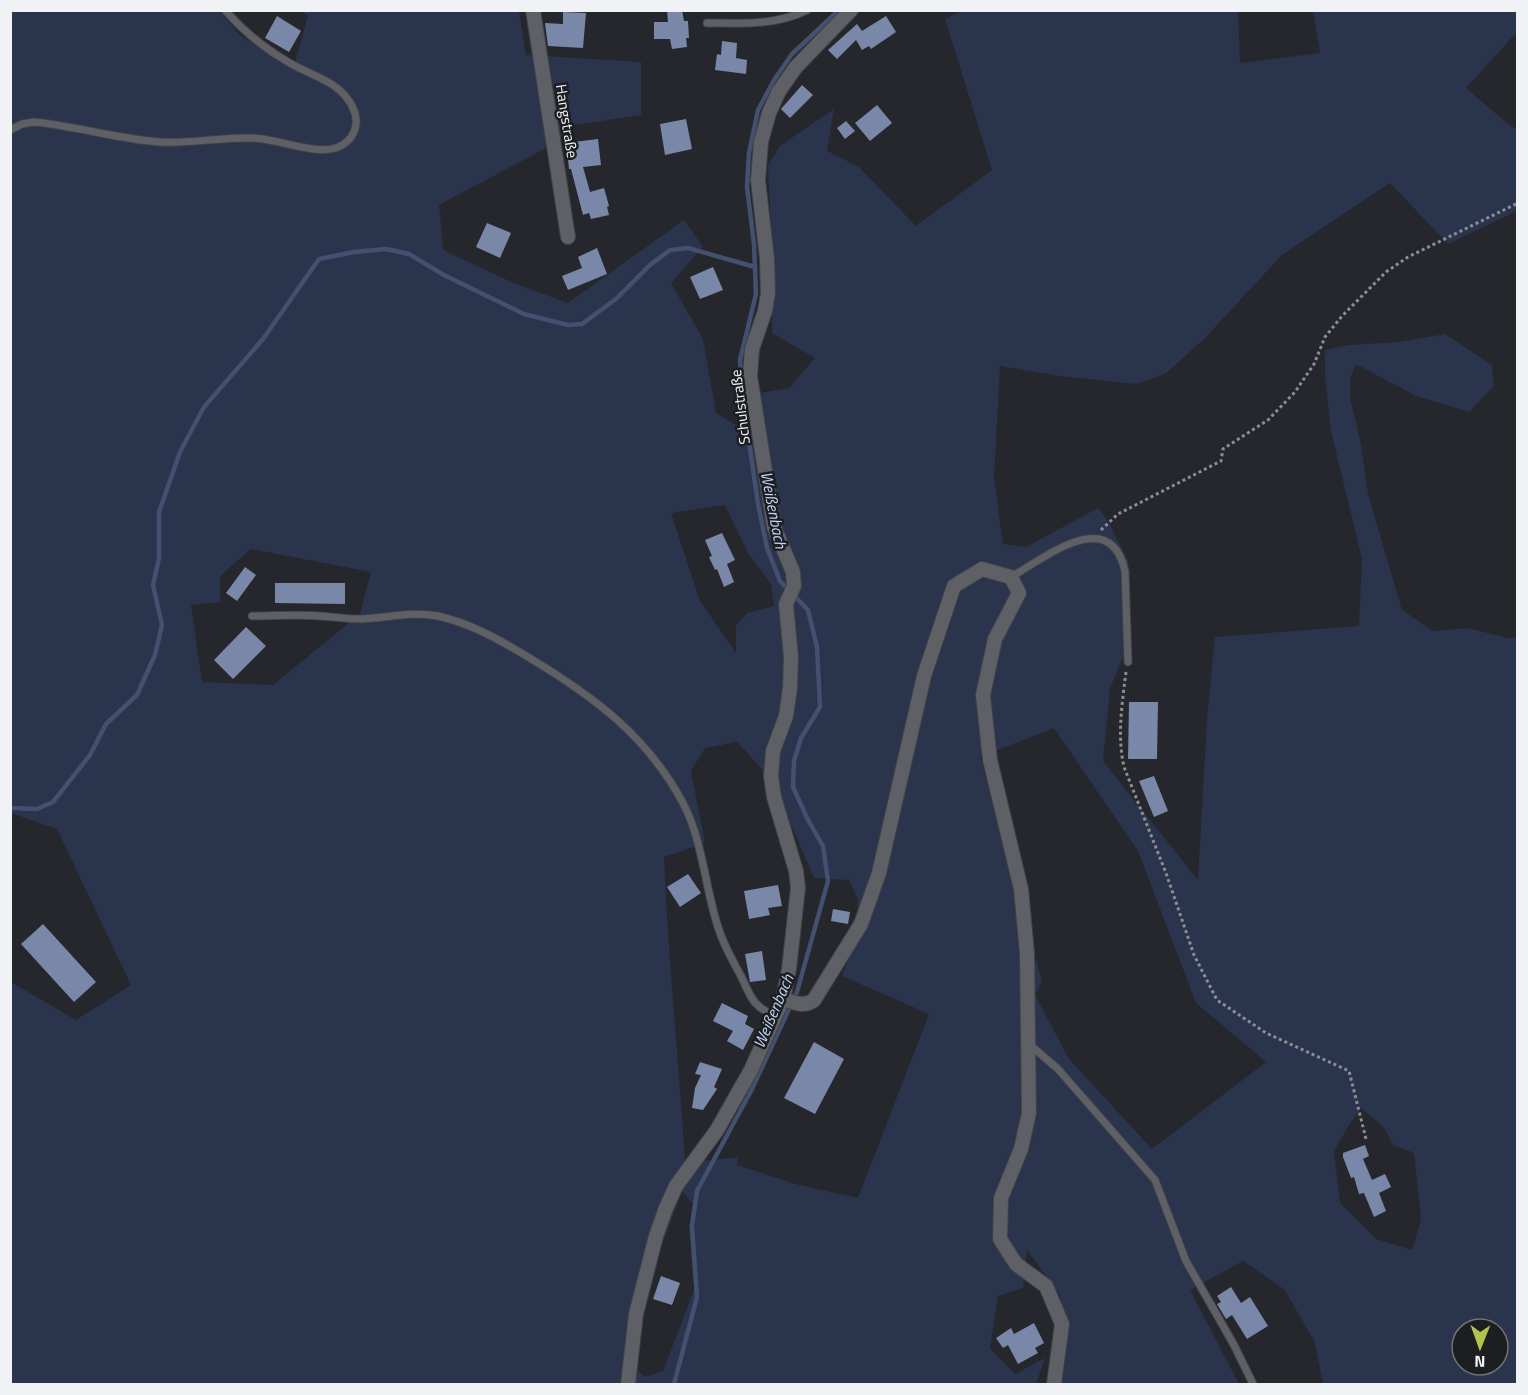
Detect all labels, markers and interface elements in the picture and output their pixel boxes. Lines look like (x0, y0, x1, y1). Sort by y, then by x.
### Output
street label: Hangstraße (550, 82, 584, 160)
street label: Schulstraße (724, 368, 756, 446)
water label: Weißenbach (755, 469, 793, 552)
water label: Weißenbach (747, 969, 800, 1052)
north arrow (1450, 1317, 1510, 1377)
text: N (1474, 1350, 1485, 1374)

